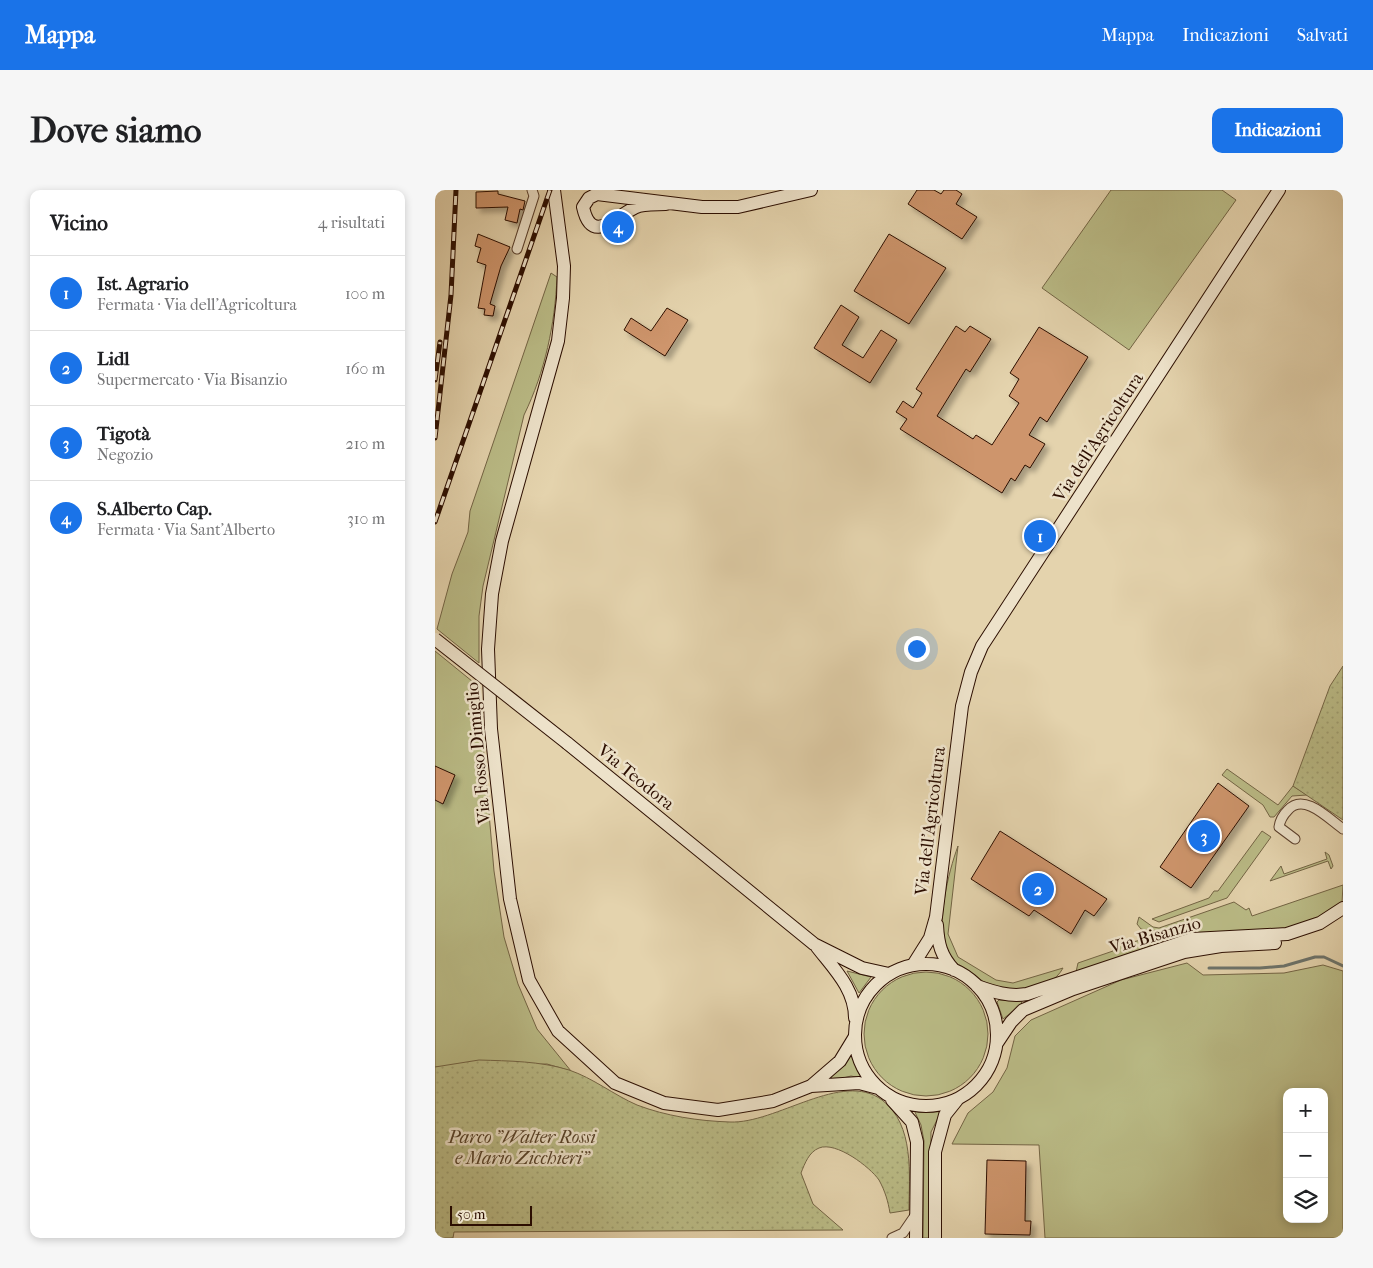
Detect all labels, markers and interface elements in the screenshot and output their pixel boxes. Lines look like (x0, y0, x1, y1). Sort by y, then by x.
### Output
text: Mappa (25, 21, 95, 49)
text: Mappa (1101, 25, 1154, 46)
text: Indicazioni (1182, 25, 1269, 46)
text: Salvati (1297, 25, 1348, 46)
button: Indicazioni (1212, 108, 1343, 153)
text: Dove siamo (30, 110, 202, 151)
pin: 4 (602, 208, 634, 246)
text: Vicino (50, 211, 108, 235)
text: 4 risultati (318, 213, 385, 232)
text: Ist. Agrario (97, 273, 189, 295)
text: 1 (63, 284, 69, 303)
text: 100 m (345, 284, 385, 303)
text: Fermata · Via dell'Agricoltura (97, 295, 297, 314)
text: Lidl (97, 348, 130, 370)
text: 2 (62, 359, 70, 378)
text: 160 m (345, 359, 385, 378)
street label: Via dell'Agricoltura (1048, 368, 1148, 507)
text: Supermercato · Via Bisanzio (97, 370, 287, 389)
text: Tigotà (97, 423, 150, 445)
text: 3 (63, 434, 69, 453)
text: 210 m (346, 434, 385, 453)
text: Negozio (97, 445, 153, 464)
text: S.Alberto Cap. (97, 498, 212, 520)
text: 4 (61, 509, 71, 528)
text: 310 m (347, 509, 385, 528)
pin: 1 (1024, 517, 1056, 555)
text: Fermata · Via Sant'Alberto (97, 520, 275, 539)
your location (904, 636, 930, 662)
street label: Via Fosso Dimiglio (462, 681, 495, 826)
street label: Via Teodora (592, 739, 679, 815)
street label: Via dell'Agricoltura (911, 745, 950, 898)
pin: 3 (1188, 817, 1220, 855)
pin: 2 (1022, 870, 1054, 908)
street label: Via Bisanzio (1106, 912, 1203, 959)
map controls (1283, 1088, 1328, 1223)
button: + (1283, 1088, 1328, 1133)
park label: Parco "Walter Rossi e Mario Zicchieri" (447, 1127, 598, 1169)
button: − (1283, 1133, 1328, 1178)
button: layers (1283, 1178, 1328, 1223)
scale bar (450, 1203, 533, 1226)
text: 50 m (457, 1206, 485, 1223)

